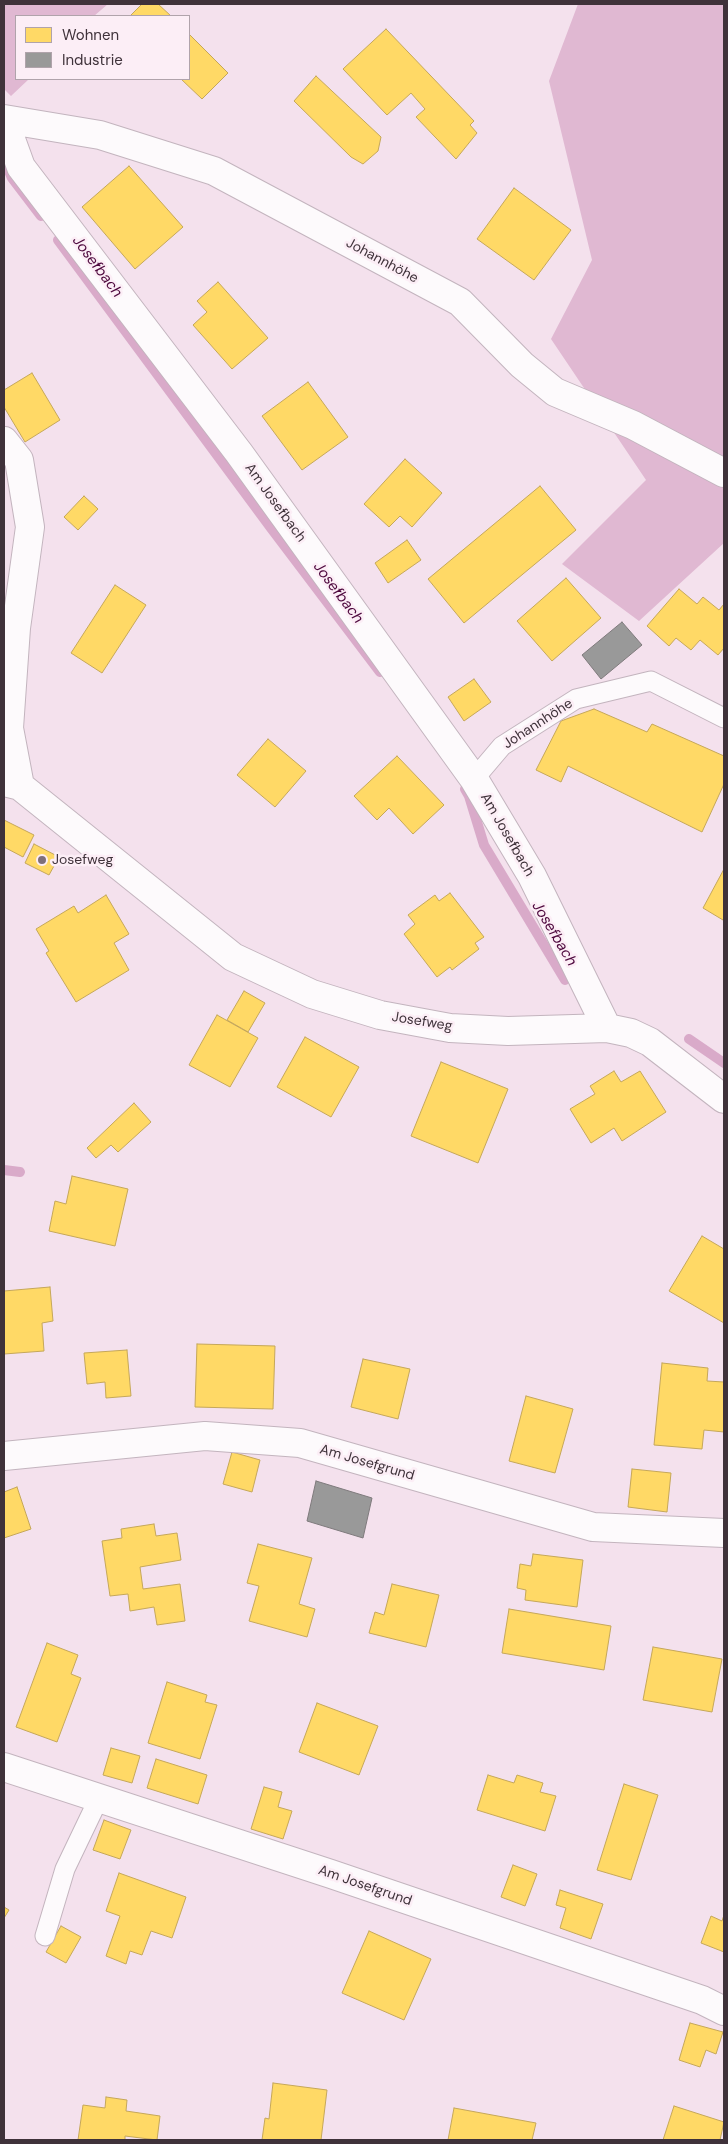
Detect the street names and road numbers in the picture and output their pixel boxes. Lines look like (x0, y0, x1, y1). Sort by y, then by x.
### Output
street label: Johannhöhe (343, 235, 421, 287)
street label: Am Josefbach (241, 460, 309, 546)
street label: Johannhöhe (500, 695, 576, 753)
street label: Am Josefbach (476, 791, 538, 879)
street label: Josefweg (390, 1009, 454, 1035)
street label: Am Josefgrund (318, 1441, 416, 1485)
street label: Am Josefgrund (316, 1862, 414, 1910)

